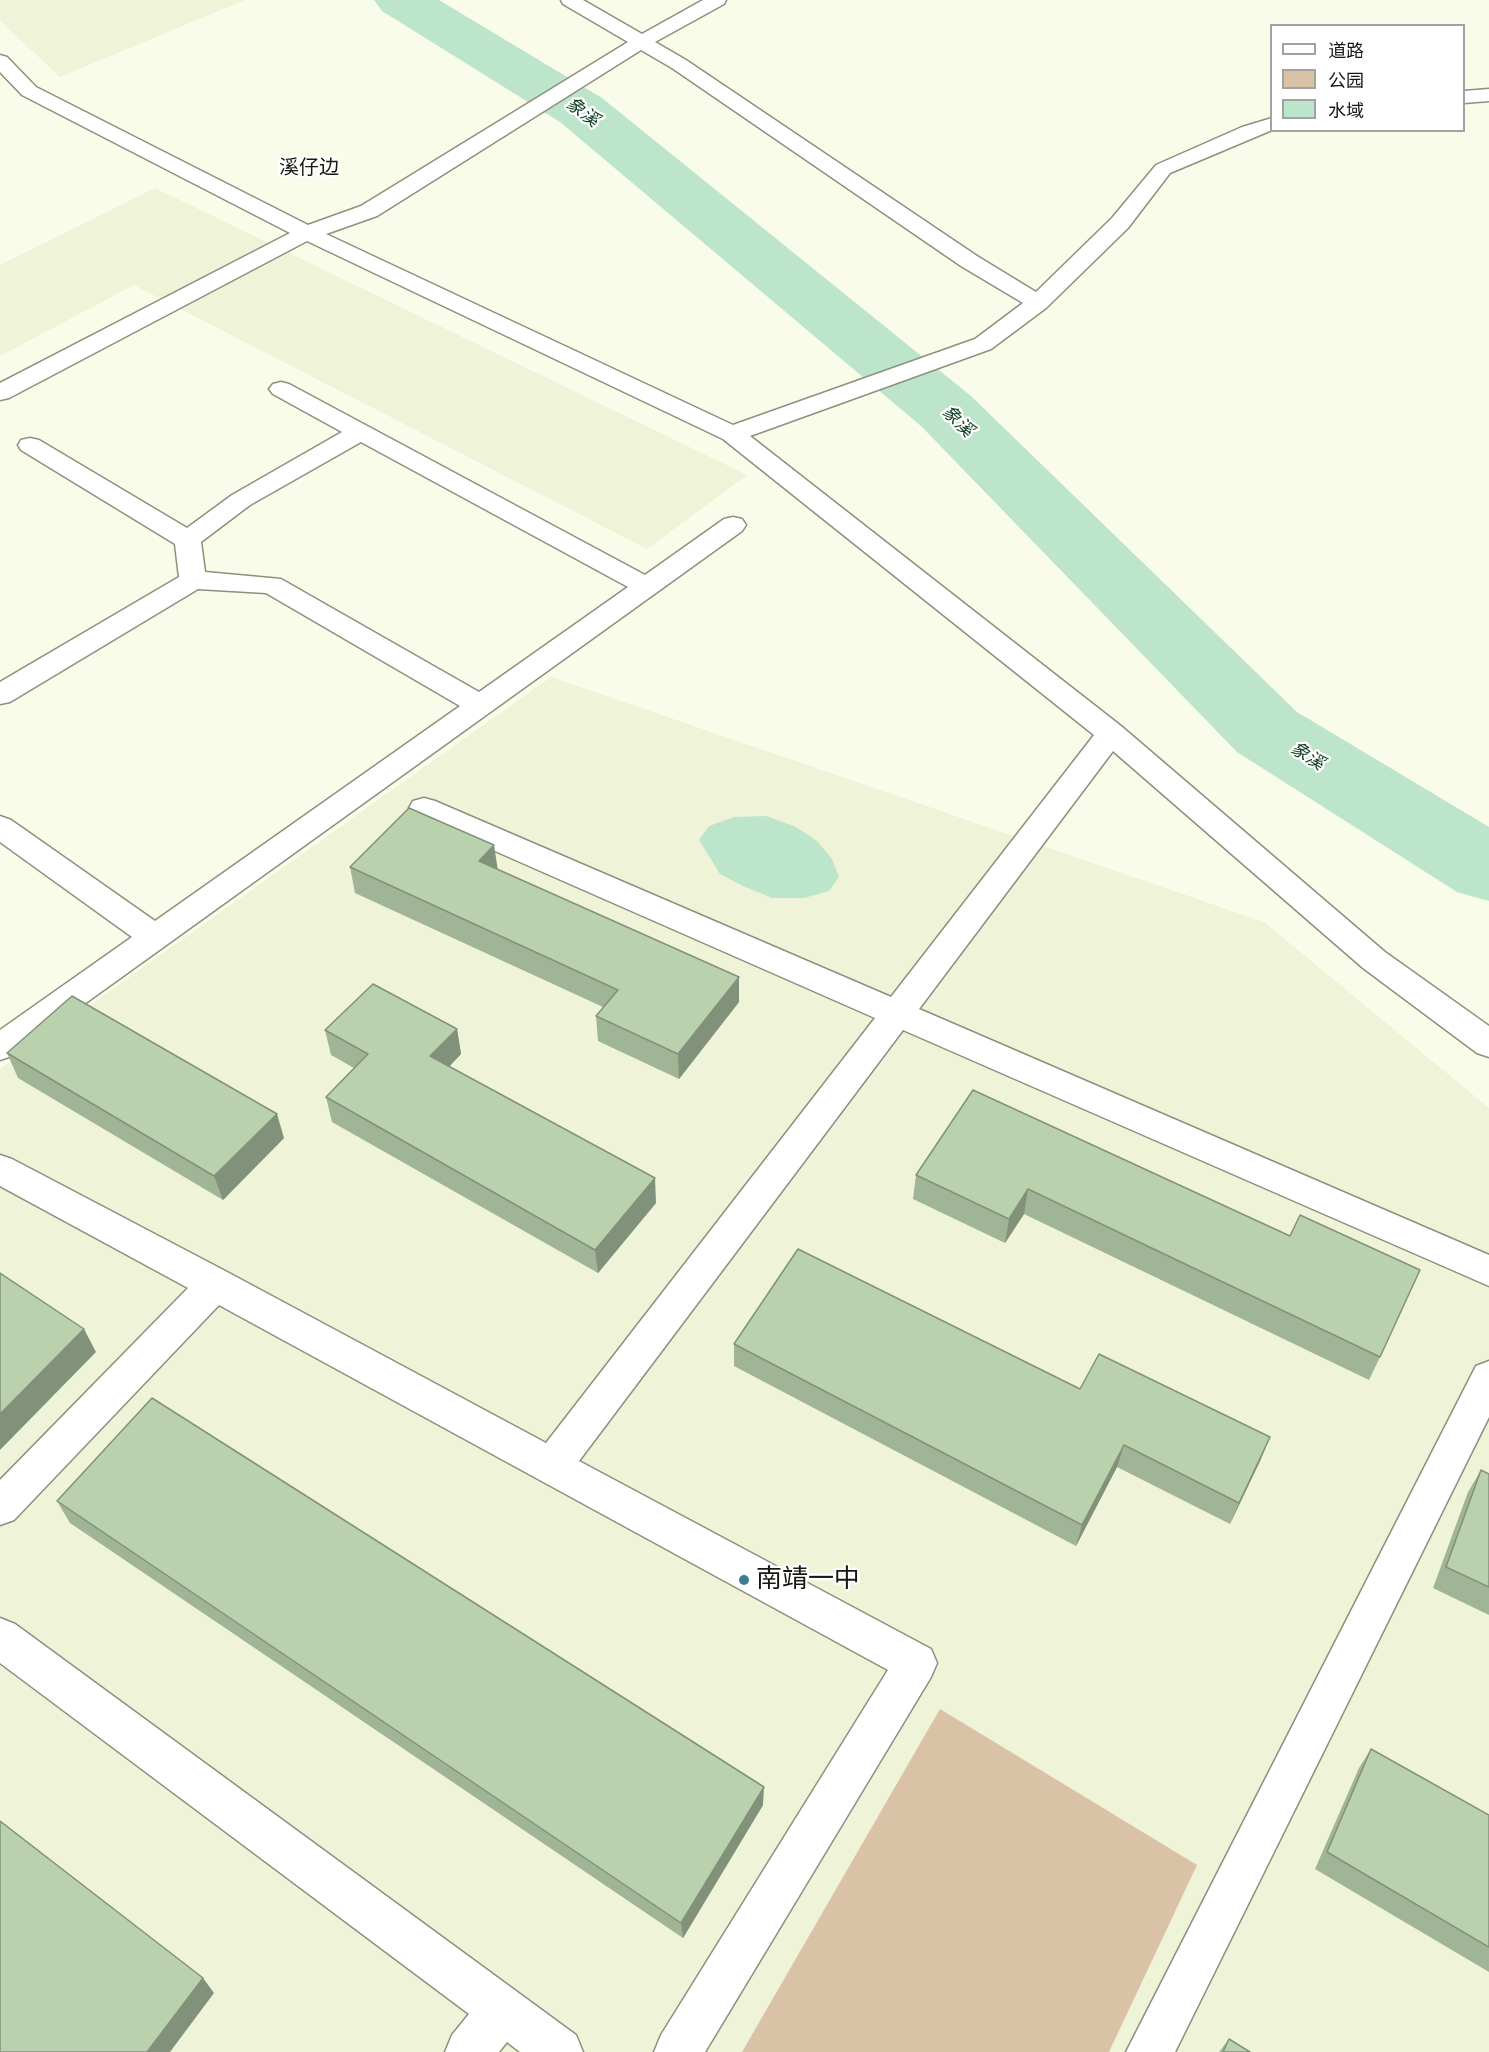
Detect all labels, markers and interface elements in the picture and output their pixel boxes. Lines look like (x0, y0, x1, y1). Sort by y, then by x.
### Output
legend (1270, 24, 1465, 132)
text: 道路 (1328, 41, 1364, 62)
text: 公园 (1328, 71, 1364, 92)
water label: 象溪 (561, 94, 603, 132)
text: 水域 (1328, 101, 1364, 122)
district label: 溪仔边 (279, 157, 339, 181)
water label: 象溪 (937, 402, 977, 442)
water label: 象溪 (1286, 738, 1328, 776)
place label: 南靖一中 (756, 1564, 860, 1596)
marker: 南靖一中 (737, 1573, 751, 1587)

